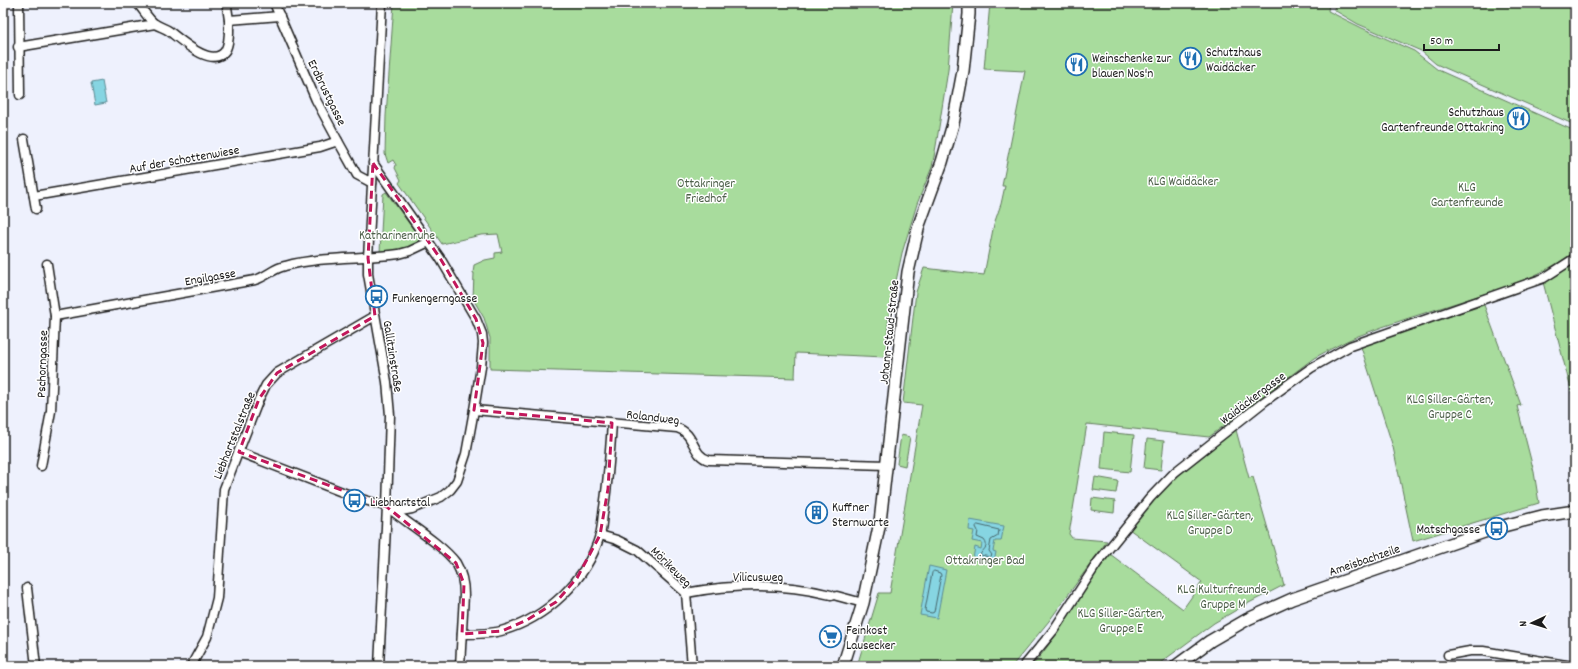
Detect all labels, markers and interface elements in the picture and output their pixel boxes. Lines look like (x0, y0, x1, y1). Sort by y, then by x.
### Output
scale bar (1424, 26, 1499, 52)
text: 50 m (1430, 33, 1453, 50)
place label: Schutzhaus Waidäcker (1206, 44, 1261, 78)
restaurant icon: Schutzhaus Waidäcker (1178, 45, 1204, 71)
place label: Weinschenke zur blauen Nos'n (1092, 50, 1172, 84)
restaurant icon: Weinschenke zur blauen Nos'n (1064, 51, 1090, 77)
street label: Erdbrustgasse (302, 57, 350, 130)
place label: Schutzhaus Gartenfreunde Ottakring (1381, 104, 1504, 138)
restaurant icon: Schutzhaus Gartenfreunde Ottakring (1506, 105, 1532, 131)
street label: Auf der Schottenwiese (128, 141, 241, 180)
park label: KLG Waidäcker (1148, 173, 1218, 192)
park label: Ottakringer Friedhof (677, 175, 735, 209)
park label: KLG Gartenfreunde (1431, 179, 1504, 213)
park label: Katharinenruhe (359, 227, 435, 246)
street label: Engilgasse (183, 265, 238, 292)
street label: Johann-Staud-Straße (876, 279, 905, 386)
bus stop icon: Funkengerngasse (364, 284, 390, 310)
place label: Funkengerngasse (392, 290, 477, 309)
street label: Gallitzinstraße (376, 319, 407, 394)
street label: Pschorngasse (33, 330, 54, 398)
street label: Waidäckergasse (1217, 368, 1291, 430)
street label: Liebhartstalstraße (209, 389, 262, 483)
park label: KLG Siller-Gärten, Gruppe C (1406, 391, 1494, 425)
street label: Rolandweg (625, 406, 681, 431)
bus stop icon: Liebhartstal (341, 488, 367, 514)
place label: Liebhartstal (370, 494, 430, 513)
place label: Kuffner Sternwarte (832, 499, 889, 533)
building icon: Kuffner Sternwarte (804, 500, 830, 526)
park label: KLG Siller-Gärten, Gruppe D (1166, 507, 1254, 541)
bus stop icon: Matschgasse (1483, 515, 1509, 541)
place label: Matschgasse (1416, 521, 1480, 540)
street label: Ameisbachzeile (1327, 540, 1403, 582)
street label: Mörikeweg (645, 543, 695, 593)
park label: Ottakringer Bad (945, 552, 1025, 571)
street label: Vilicusweg (733, 569, 783, 588)
park label: KLG Kulturfreunde, Gruppe M (1177, 581, 1269, 615)
north arrow (1512, 603, 1552, 643)
park label: KLG Siller-Gärten, Gruppe E (1077, 605, 1165, 639)
text: N (1516, 620, 1532, 627)
place label: Feinkost Lausecker (846, 622, 895, 656)
supermarket icon: Feinkost Lausecker (817, 623, 843, 649)

